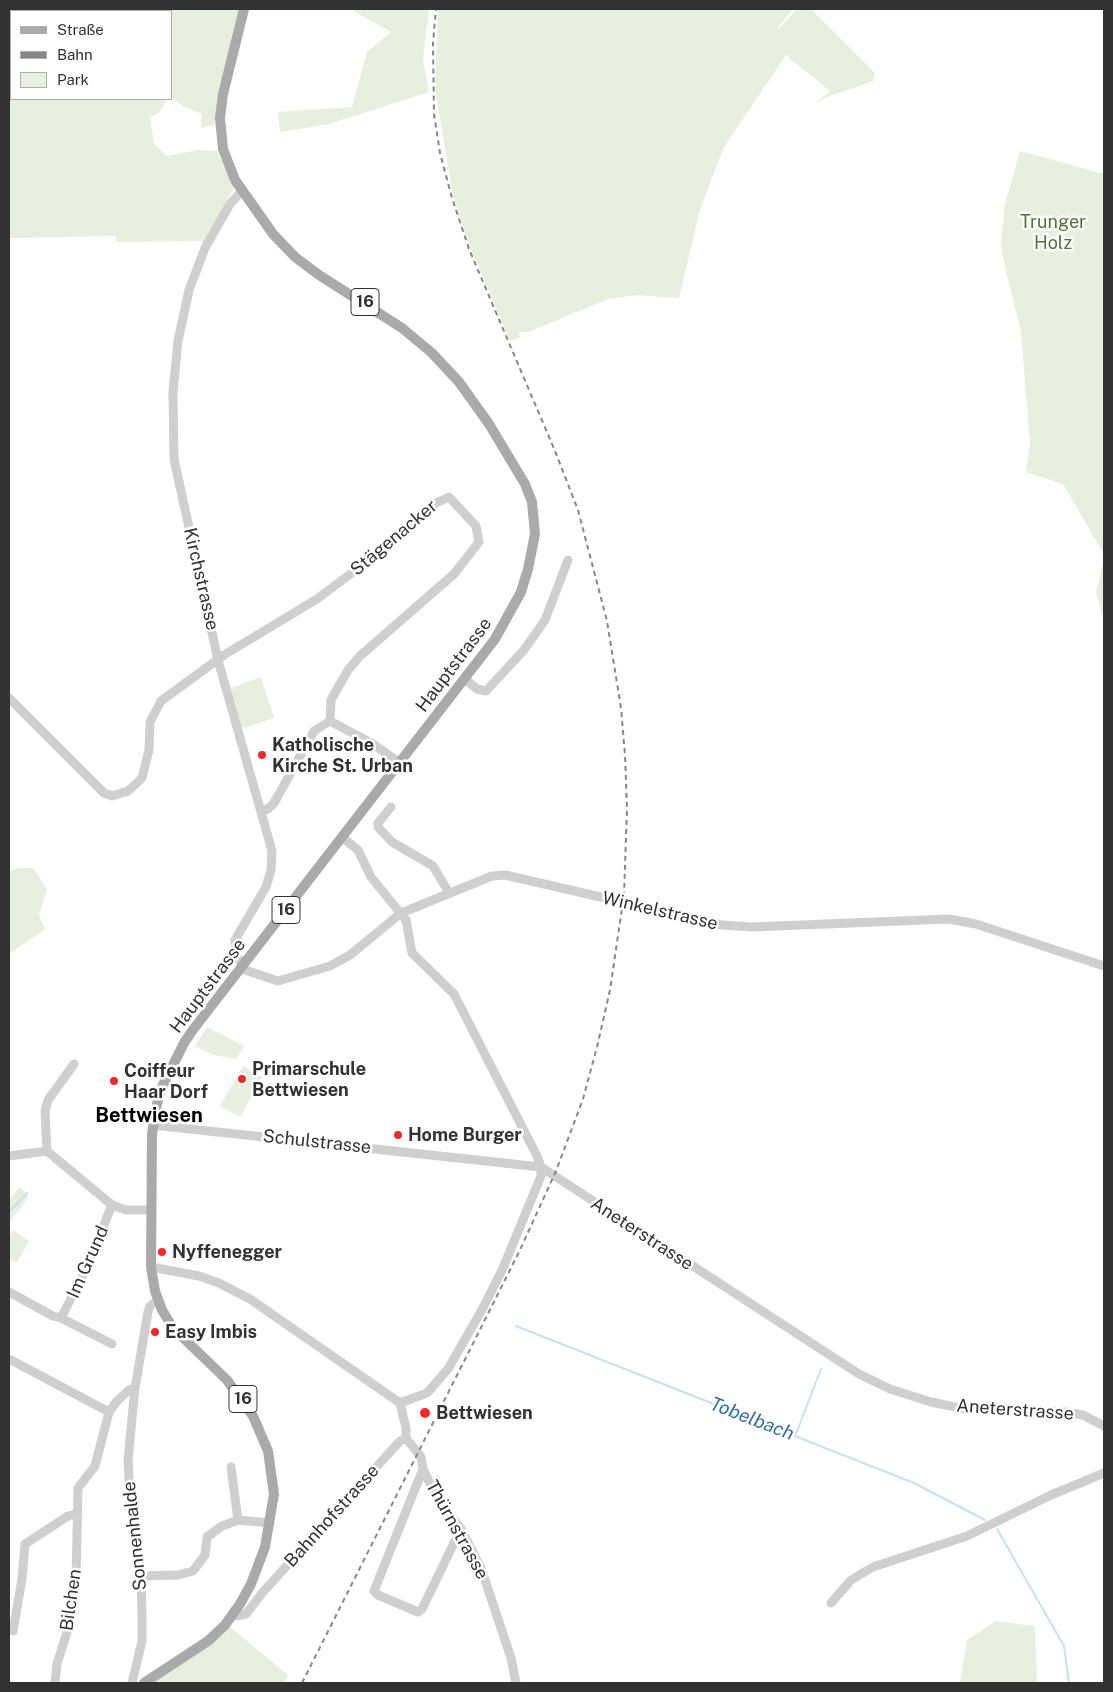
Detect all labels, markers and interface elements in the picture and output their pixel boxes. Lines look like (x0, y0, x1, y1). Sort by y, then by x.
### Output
legend (10, 10, 172, 100)
text: Straße (57, 21, 104, 38)
text: Bahn (57, 46, 93, 63)
text: Park (57, 71, 89, 88)
park label: Trunger Holz (1020, 211, 1086, 253)
road number: 16 (351, 288, 379, 316)
street label: Stägenacker (346, 495, 442, 581)
street label: Kirchstrasse (179, 526, 223, 632)
street label: Hauptstrasse (412, 614, 496, 716)
place label: Katholische Kirche St. Urban (272, 734, 413, 776)
marker: Katholische Kirche St. Urban (256, 749, 268, 761)
street label: Winkelstrasse (600, 887, 720, 935)
road number: 16 (272, 896, 300, 924)
street label: Hauptstrasse (166, 935, 250, 1037)
place label: Primarschule Bettwiesen (252, 1058, 366, 1100)
place label: Coiffeur Haar Dorf (124, 1060, 208, 1102)
marker: Primarschule Bettwiesen (236, 1073, 248, 1085)
marker: Coiffeur Haar Dorf (108, 1075, 120, 1087)
district label: Bettwiesen (95, 1104, 203, 1128)
place label: Home Burger (408, 1124, 522, 1146)
street label: Schulstrasse (262, 1126, 372, 1158)
marker: Home Burger (392, 1129, 404, 1141)
street label: Aneterstrasse (587, 1193, 697, 1275)
street label: Im Grund (62, 1222, 114, 1302)
place label: Nyffenegger (172, 1241, 282, 1263)
marker: Nyffenegger (156, 1246, 168, 1258)
place label: Easy Imbis (165, 1321, 257, 1343)
marker: Easy Imbis (149, 1326, 161, 1338)
road number: 16 (229, 1386, 257, 1412)
water label: Tobelbach (707, 1393, 797, 1445)
street label: Aneterstrasse (956, 1395, 1074, 1425)
place label: Bettwiesen (436, 1402, 533, 1424)
marker: Bettwiesen (418, 1406, 432, 1420)
street label: Bahnhofstrasse (280, 1460, 384, 1572)
street label: Thürnstrasse (421, 1477, 493, 1583)
street label: Sonnenhalde (119, 1480, 151, 1592)
street label: Bilchen (56, 1568, 86, 1632)

